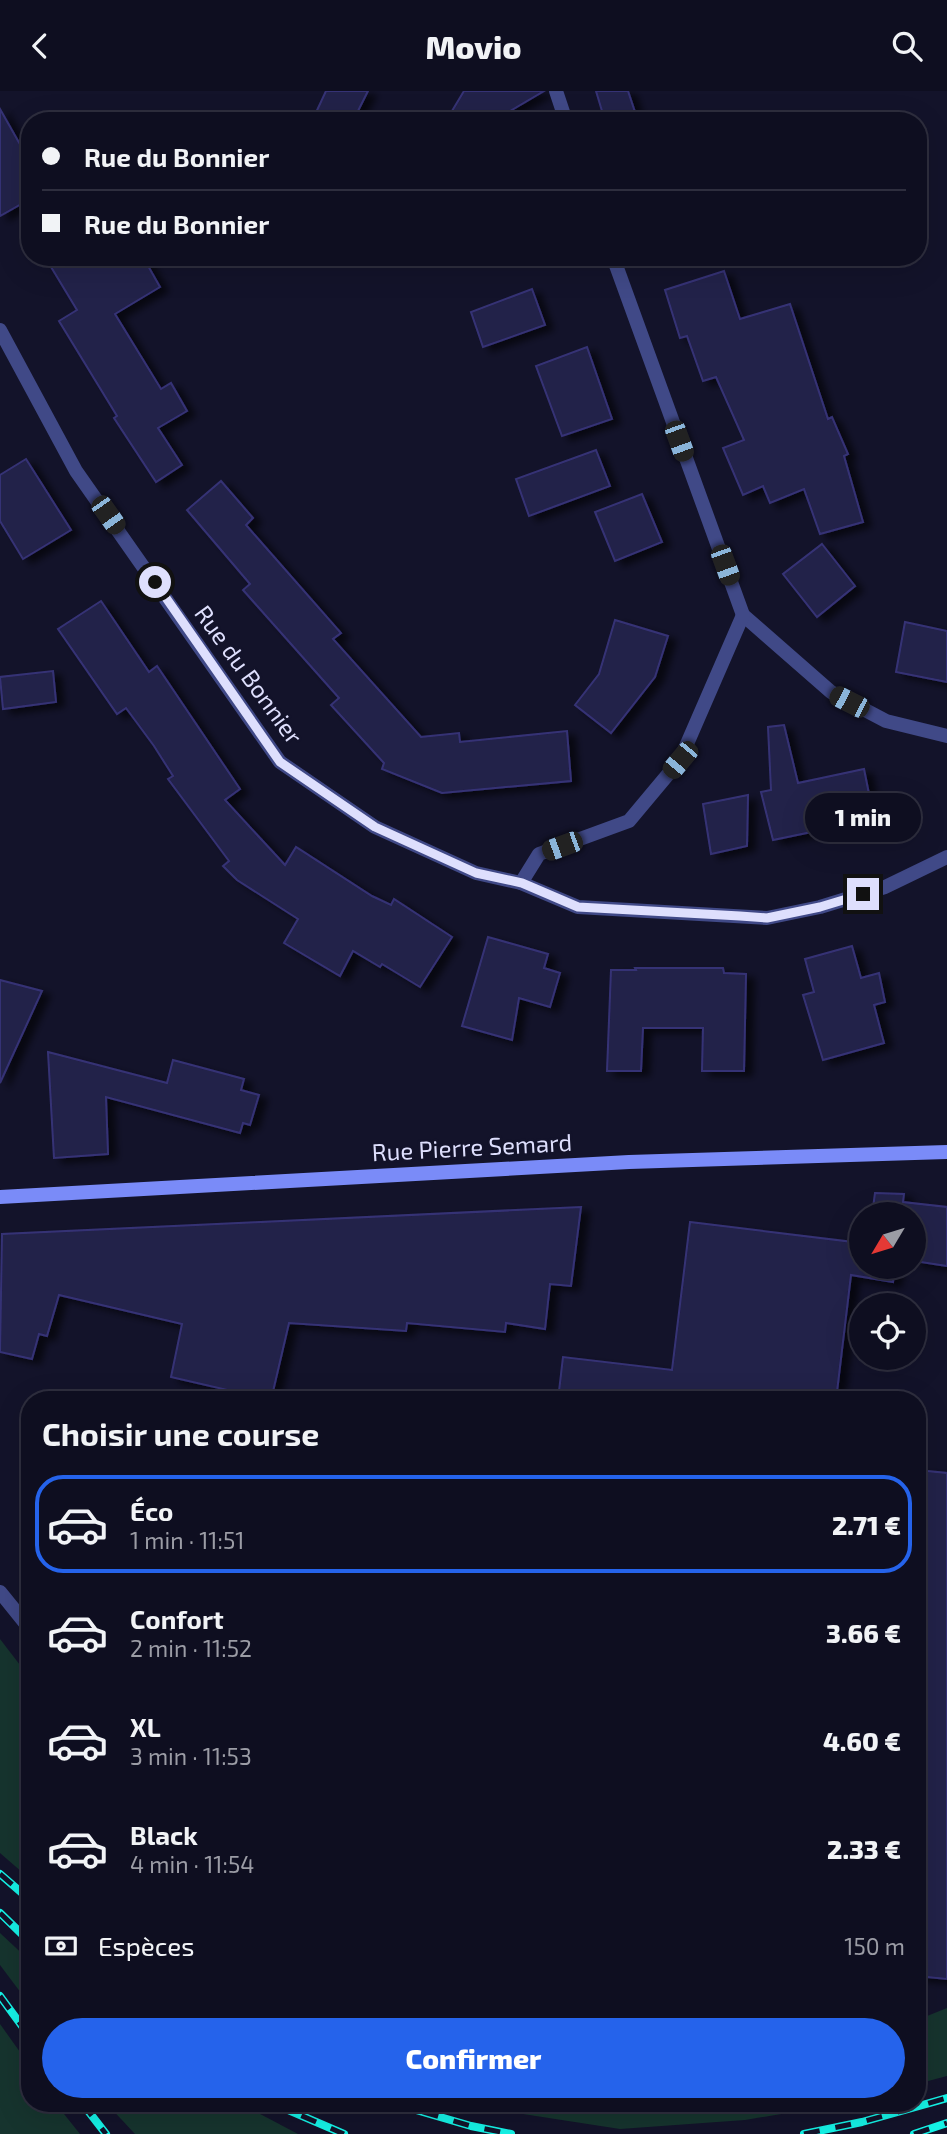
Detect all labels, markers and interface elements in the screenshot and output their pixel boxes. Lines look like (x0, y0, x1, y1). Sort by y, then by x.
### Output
icon: back (21, 27, 59, 65)
text: Movio (425, 27, 522, 65)
icon: search (888, 27, 926, 65)
text: Rue du Bonnier (84, 141, 269, 172)
text: Rue du Bonnier (84, 208, 269, 239)
car (662, 418, 697, 464)
car (88, 492, 129, 538)
car (708, 542, 743, 588)
route start (139, 566, 171, 598)
street label: Rue du Bonnier (189, 599, 309, 749)
car (826, 683, 873, 721)
car (659, 737, 702, 783)
callout: 1 min (805, 793, 921, 841)
text: 1 min (835, 803, 891, 831)
car (539, 829, 586, 863)
route end (847, 878, 879, 910)
street label: Rue Pierre Semard (371, 1127, 573, 1166)
north arrow (849, 1202, 926, 1279)
map controls (849, 1202, 926, 1370)
button: locate (849, 1293, 926, 1370)
text: Choisir une course (42, 1414, 319, 1452)
icon: car (46, 1493, 109, 1556)
text: Éco (130, 1495, 173, 1526)
text: 2.71 € (832, 1509, 901, 1540)
text: 1 min · 11:51 (130, 1526, 244, 1554)
icon: car (46, 1601, 109, 1664)
text: Confort (130, 1603, 224, 1634)
text: 3.66 € (826, 1617, 901, 1648)
text: 2 min · 11:52 (130, 1634, 252, 1662)
icon: car (46, 1709, 109, 1772)
text: XL (130, 1711, 161, 1742)
text: 4.60 € (823, 1725, 901, 1756)
text: 3 min · 11:53 (130, 1742, 252, 1770)
icon: car (46, 1817, 109, 1880)
text: Black (130, 1819, 198, 1850)
text: 2.33 € (827, 1833, 901, 1864)
text: 4 min · 11:54 (130, 1850, 254, 1878)
icon: cash (42, 1927, 80, 1965)
text: Espèces (98, 1930, 195, 1961)
text: 150 m (844, 1932, 905, 1960)
button: Confirmer (42, 2018, 905, 2098)

